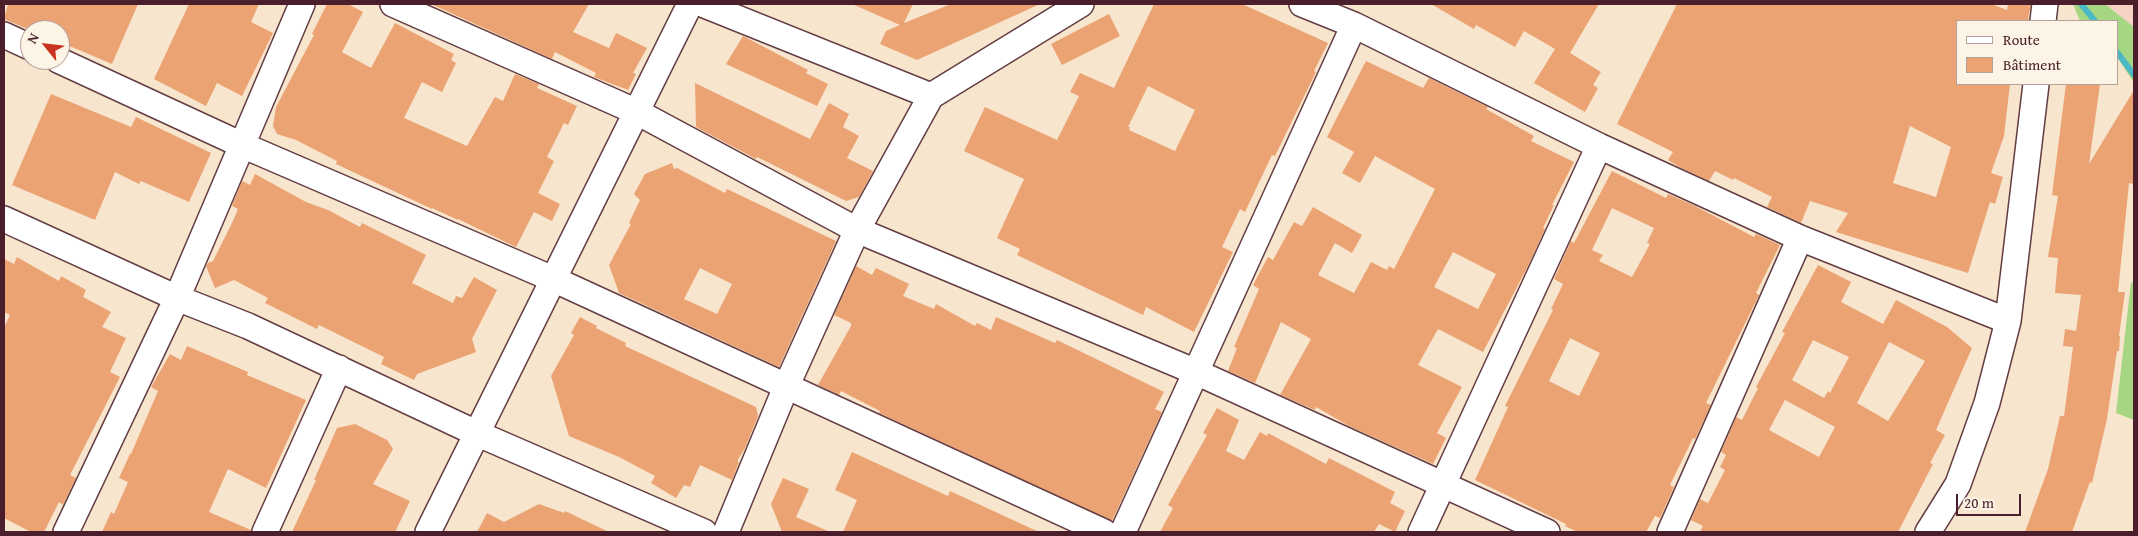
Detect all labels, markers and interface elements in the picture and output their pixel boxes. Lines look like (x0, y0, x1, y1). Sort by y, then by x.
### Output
north arrow (20, 20, 70, 70)
legend (1956, 20, 2118, 85)
text: N (22, 29, 44, 47)
text: Route (2003, 29, 2040, 50)
text: Bâtiment (2003, 54, 2061, 75)
scale bar (1958, 484, 2023, 516)
text: 20 m (1964, 492, 1994, 513)

